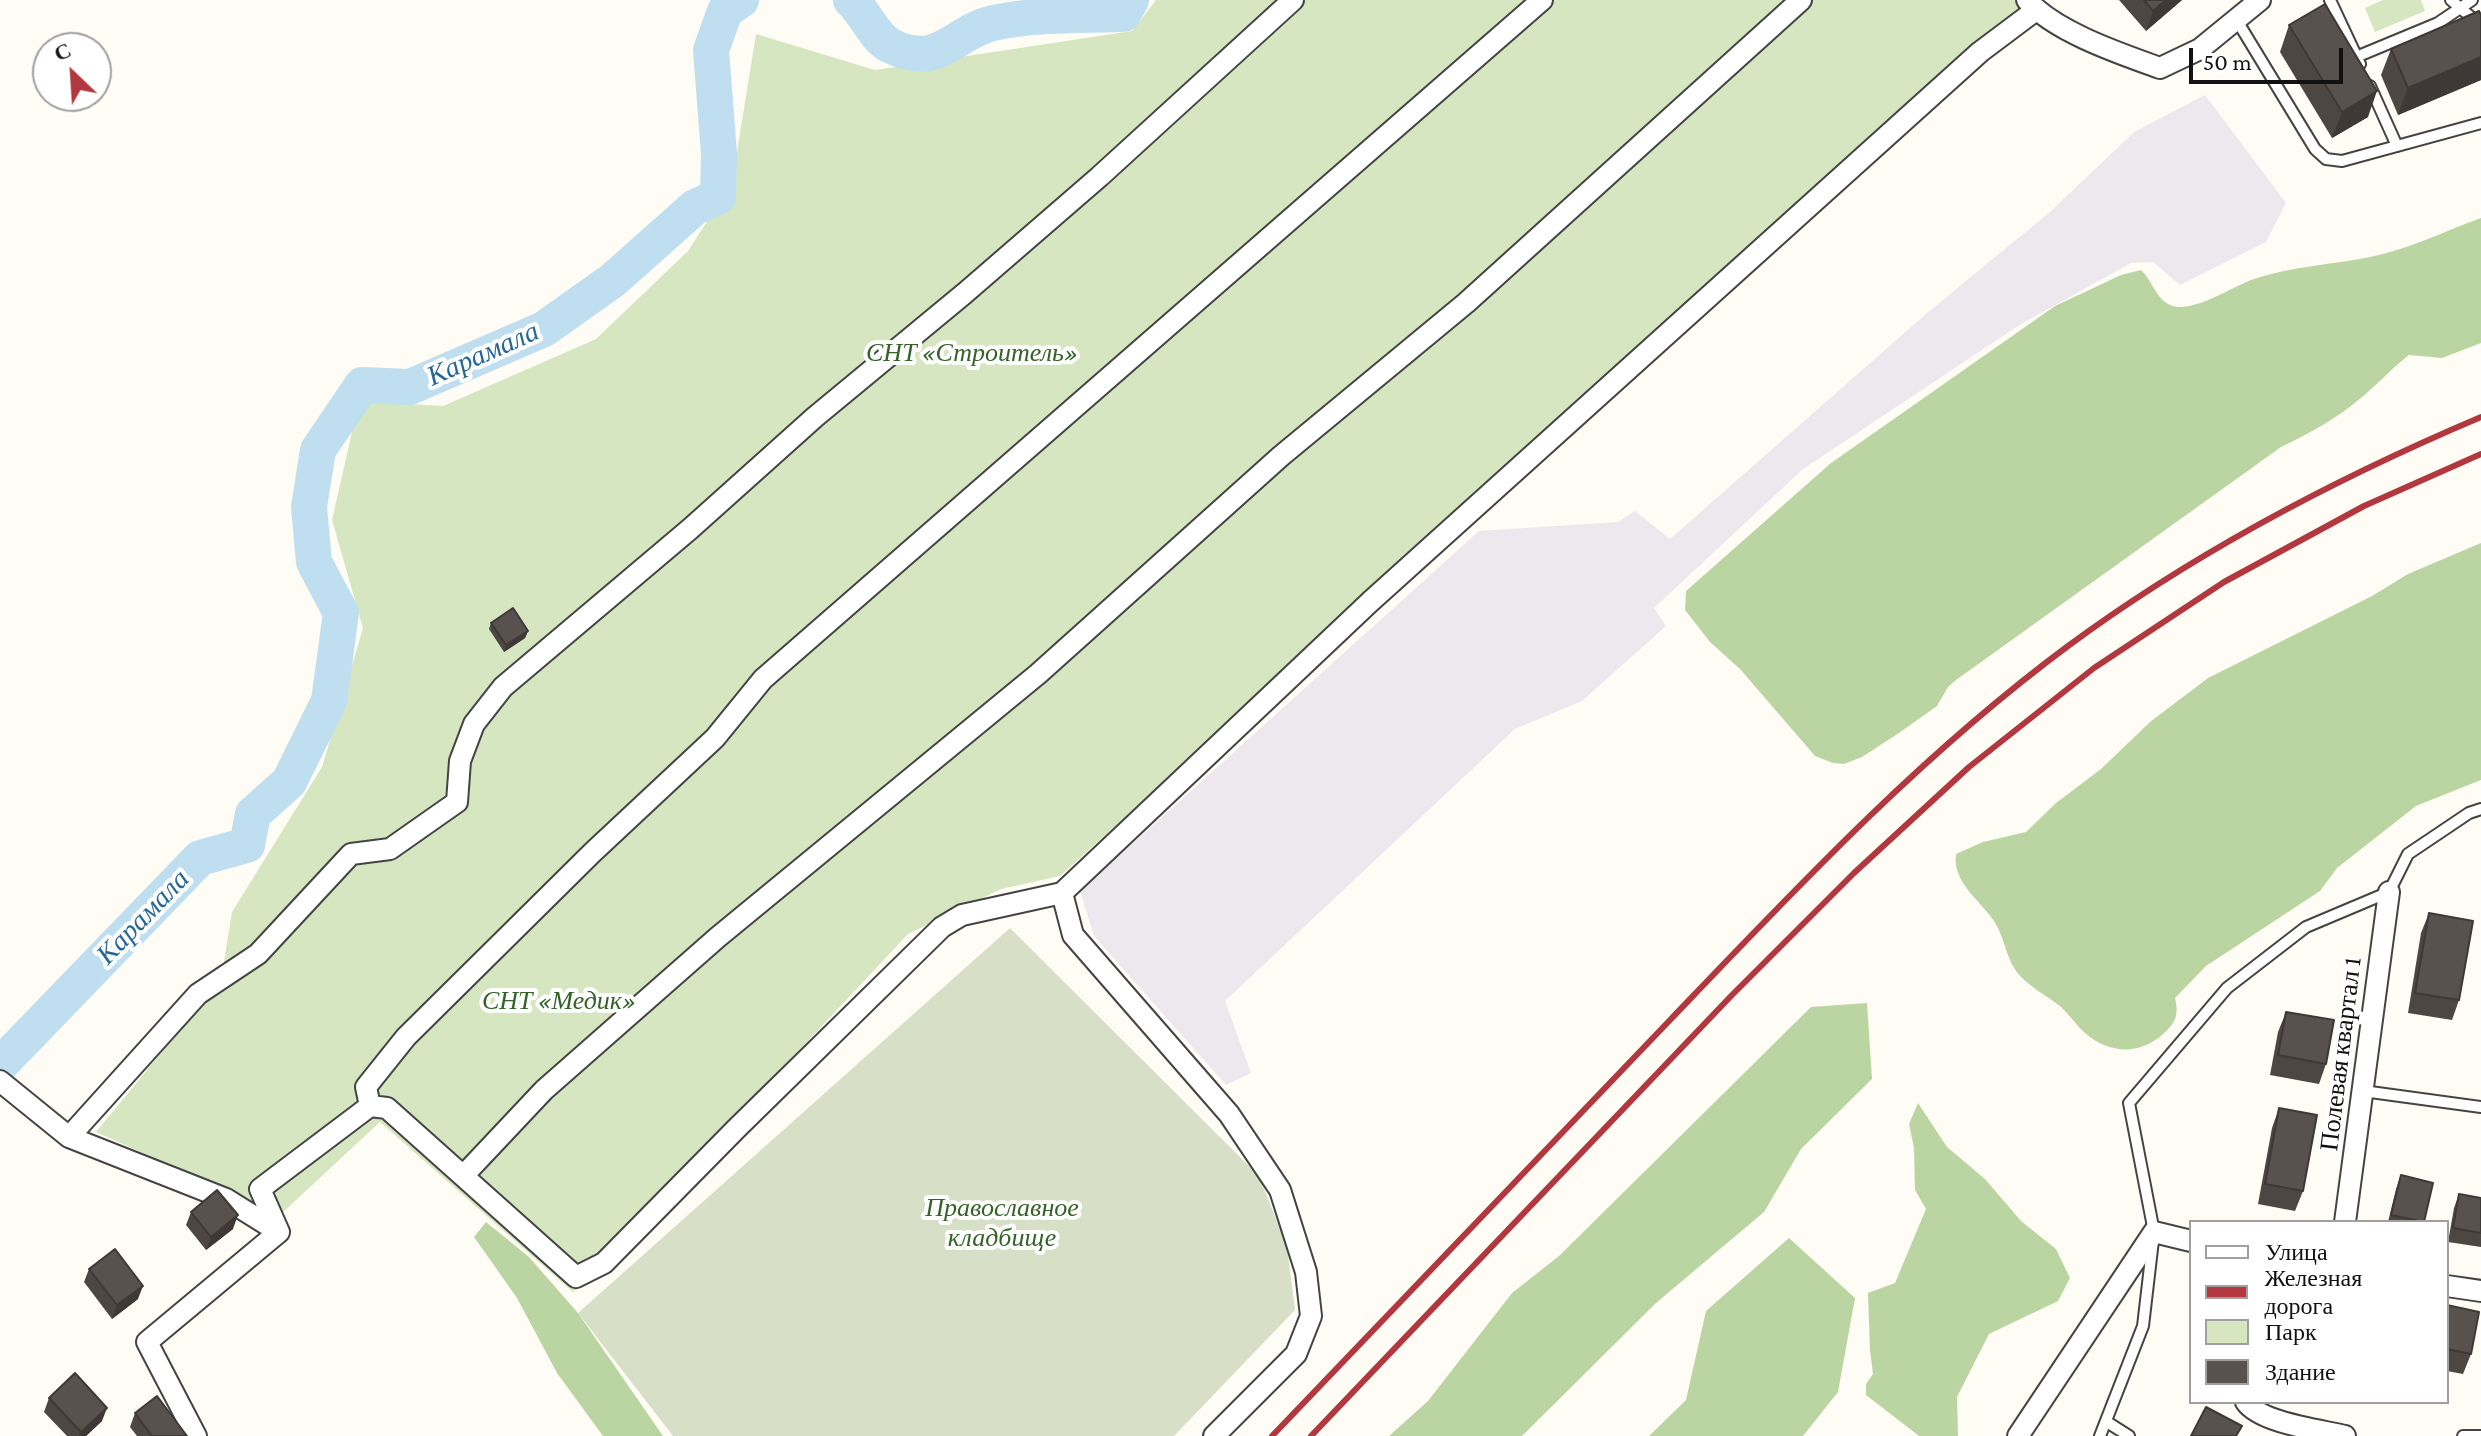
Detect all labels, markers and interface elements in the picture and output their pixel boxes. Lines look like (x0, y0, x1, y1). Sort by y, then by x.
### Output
north arrow (32, 32, 112, 112)
scale bar (2193, 32, 2347, 82)
text: С (50, 37, 75, 66)
text: 50 m (2203, 48, 2252, 75)
water label: Карамала (422, 314, 544, 394)
park label: СНТ «Строитель» (866, 337, 1078, 369)
water label: Карамала (90, 863, 196, 971)
street label: Полевая квартал 1 (2314, 955, 2368, 1153)
park label: СНТ «Медик» (482, 985, 636, 1017)
park label: Православное кладбище (925, 1192, 1079, 1254)
legend (2189, 1220, 2449, 1404)
text: Улица (2265, 1238, 2328, 1265)
text: Железная дорога (2264, 1264, 2362, 1319)
text: Парк (2265, 1318, 2317, 1345)
text: Здание (2265, 1358, 2336, 1385)

